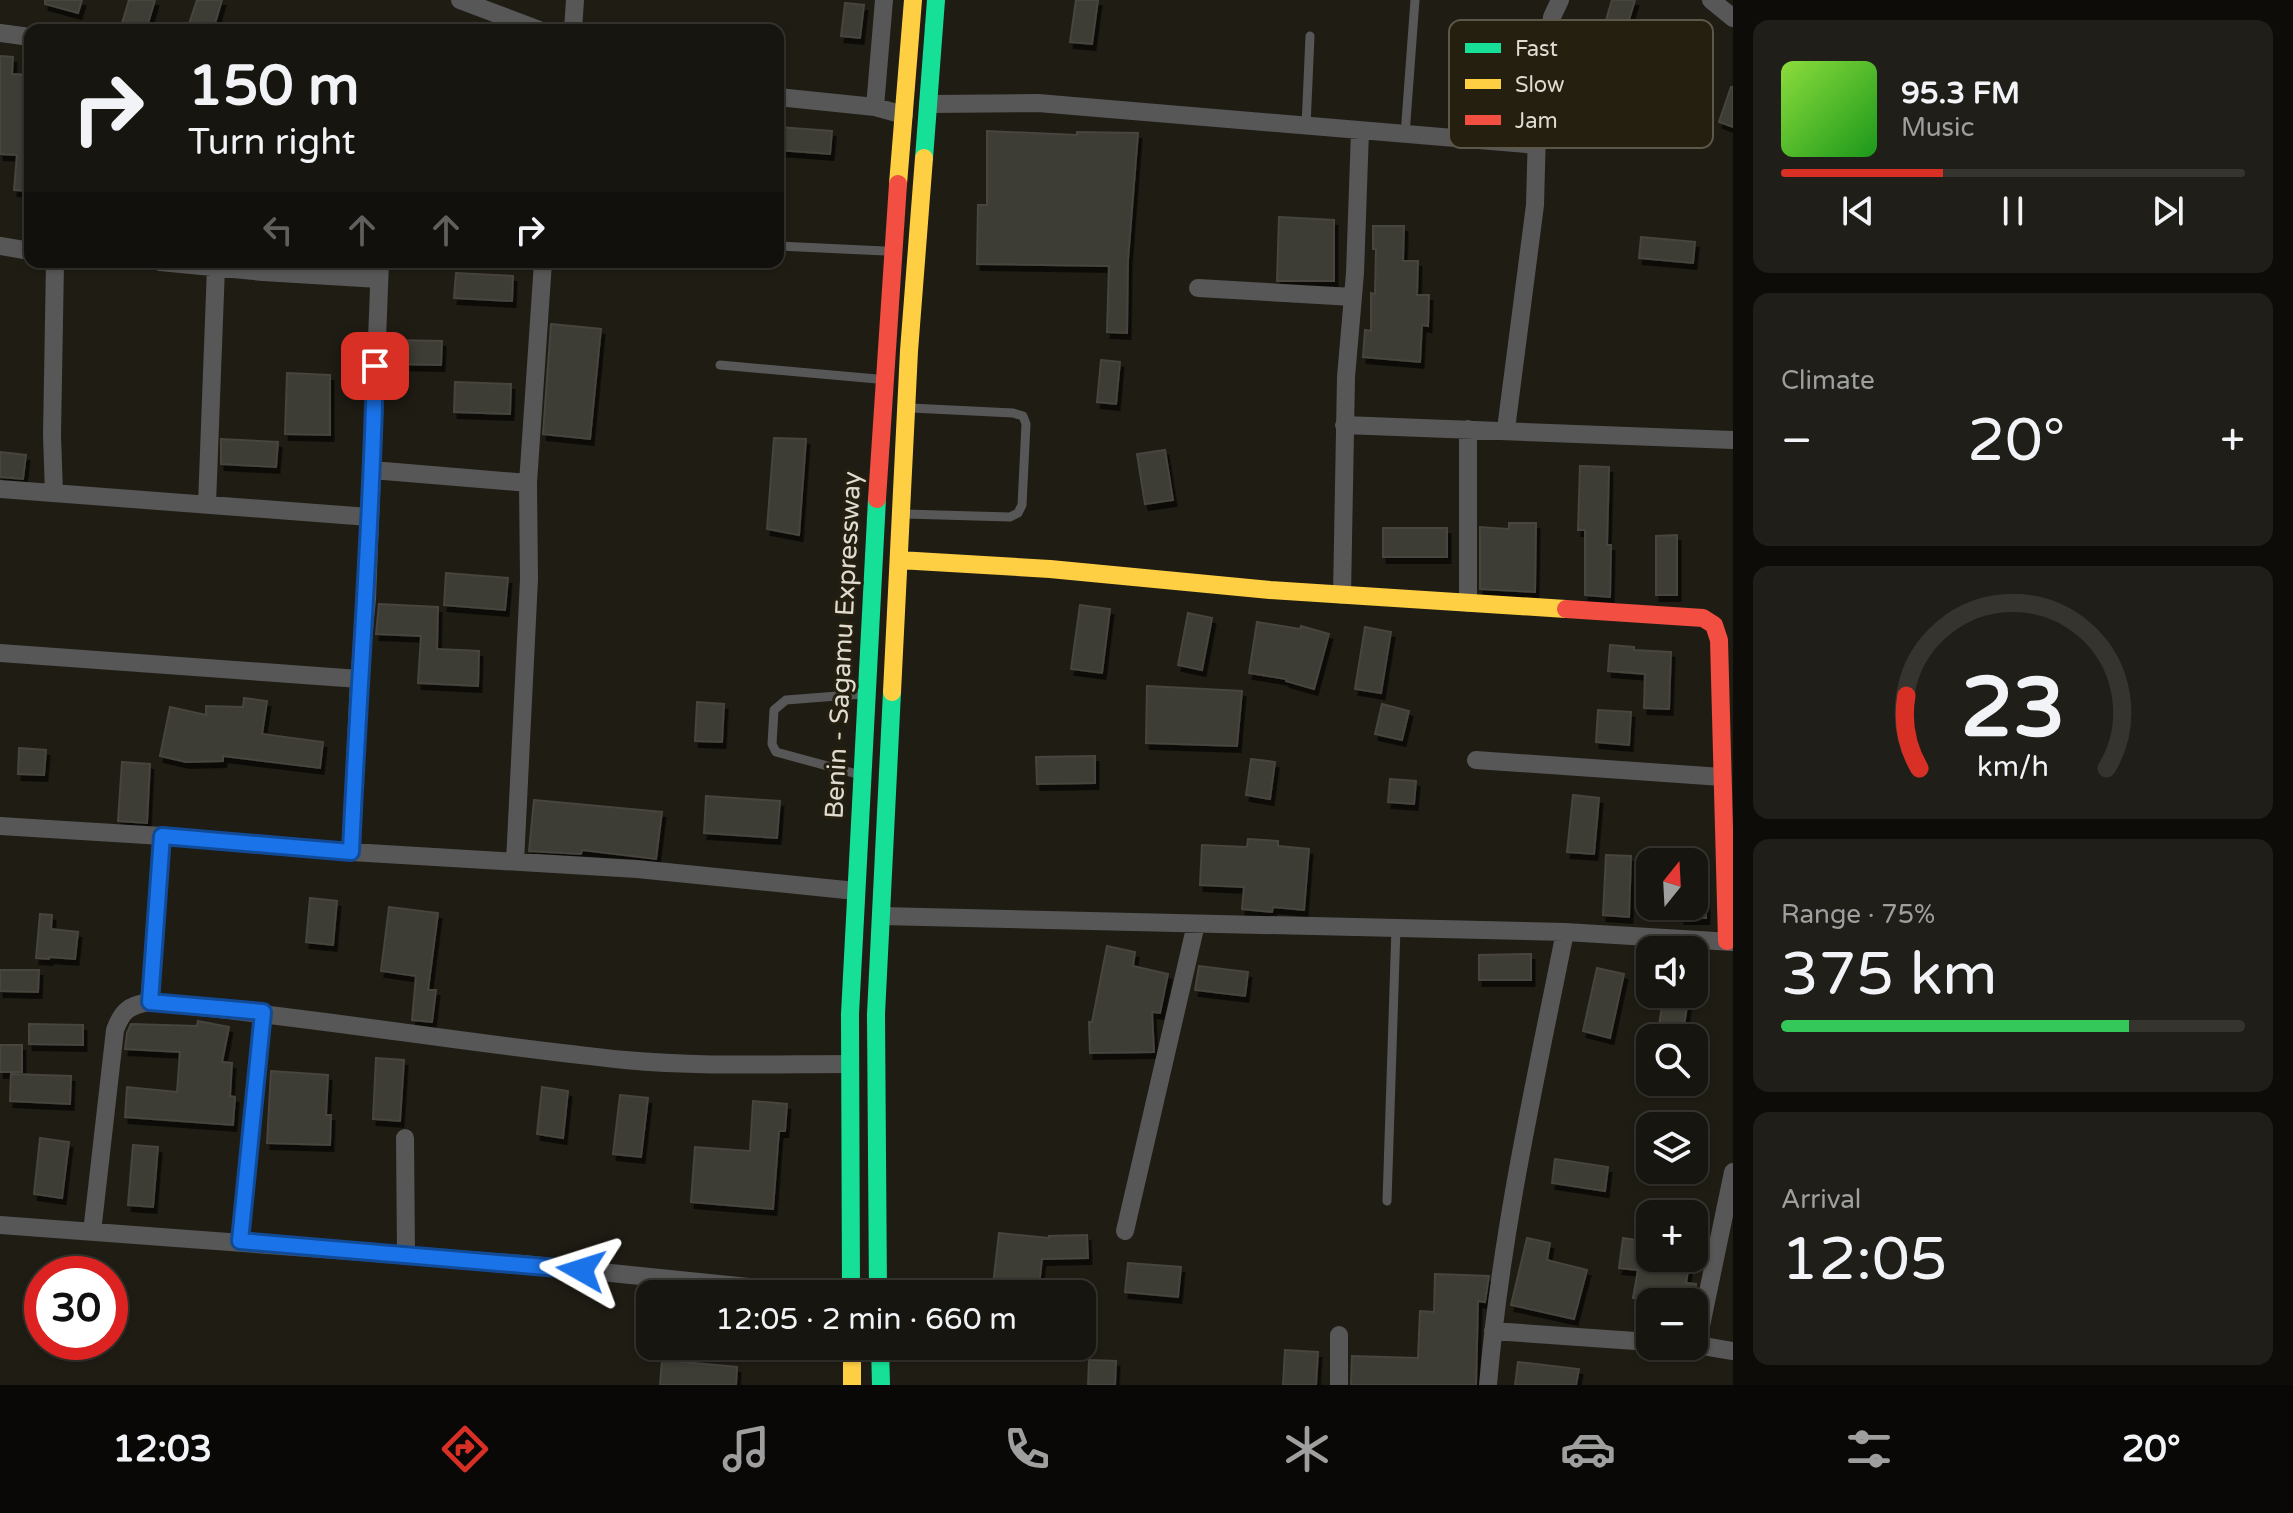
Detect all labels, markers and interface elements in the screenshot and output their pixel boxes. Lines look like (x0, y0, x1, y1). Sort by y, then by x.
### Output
legend (1449, 20, 1713, 148)
text: Fast (1515, 36, 1558, 62)
text: 150 m (188, 53, 359, 120)
icon: right (56, 56, 160, 160)
text: Slow (1515, 72, 1565, 98)
text: 95.3 FM (1901, 75, 2020, 112)
text: Jam (1515, 108, 1558, 134)
text: Music (1901, 112, 1974, 143)
text: Turn right (188, 121, 355, 164)
icon: previous (1836, 189, 1880, 233)
icon: pause (1991, 189, 2035, 233)
icon: next (2146, 189, 2190, 233)
icon: left (256, 208, 300, 252)
icon: ahead (340, 208, 384, 252)
icon: ahead (424, 208, 468, 252)
icon: right (508, 208, 552, 252)
pin (341, 332, 409, 400)
icon: arrive (353, 344, 397, 388)
text: Climate (1781, 365, 1875, 396)
text: 20° (1967, 405, 2065, 477)
text: − (1781, 415, 1812, 468)
text: + (2220, 415, 2245, 468)
street label: Benin - Sagamu Expressway (818, 470, 868, 820)
text: 23 (1961, 658, 2065, 758)
text: km/h (1977, 750, 2049, 784)
north arrow (1636, 848, 1708, 920)
map controls (1636, 848, 1708, 1360)
text: Range · 75% (1781, 899, 1935, 930)
button: sound (1636, 936, 1708, 1008)
text: 375 km (1781, 939, 1997, 1011)
button: search (1636, 1024, 1708, 1096)
button: layers (1636, 1112, 1708, 1184)
text: Arrival (1781, 1184, 1861, 1215)
button: + (1636, 1200, 1708, 1272)
text: 12:05 (1781, 1224, 1947, 1296)
position arrow (539, 1228, 623, 1312)
speed limit sign: 30 (24, 1256, 128, 1360)
button: − (1636, 1288, 1708, 1360)
text: 12:05 · 2 min · 660 m (715, 1301, 1017, 1338)
icon: directions (437, 1421, 493, 1477)
icon: music (718, 1421, 774, 1477)
icon: phone (999, 1421, 1055, 1477)
icon: climate (1279, 1421, 1335, 1477)
icon: car (1560, 1421, 1616, 1477)
icon: filters (1841, 1421, 1897, 1477)
text: 12:03 (112, 1428, 212, 1471)
text: 20° (2122, 1428, 2181, 1471)

